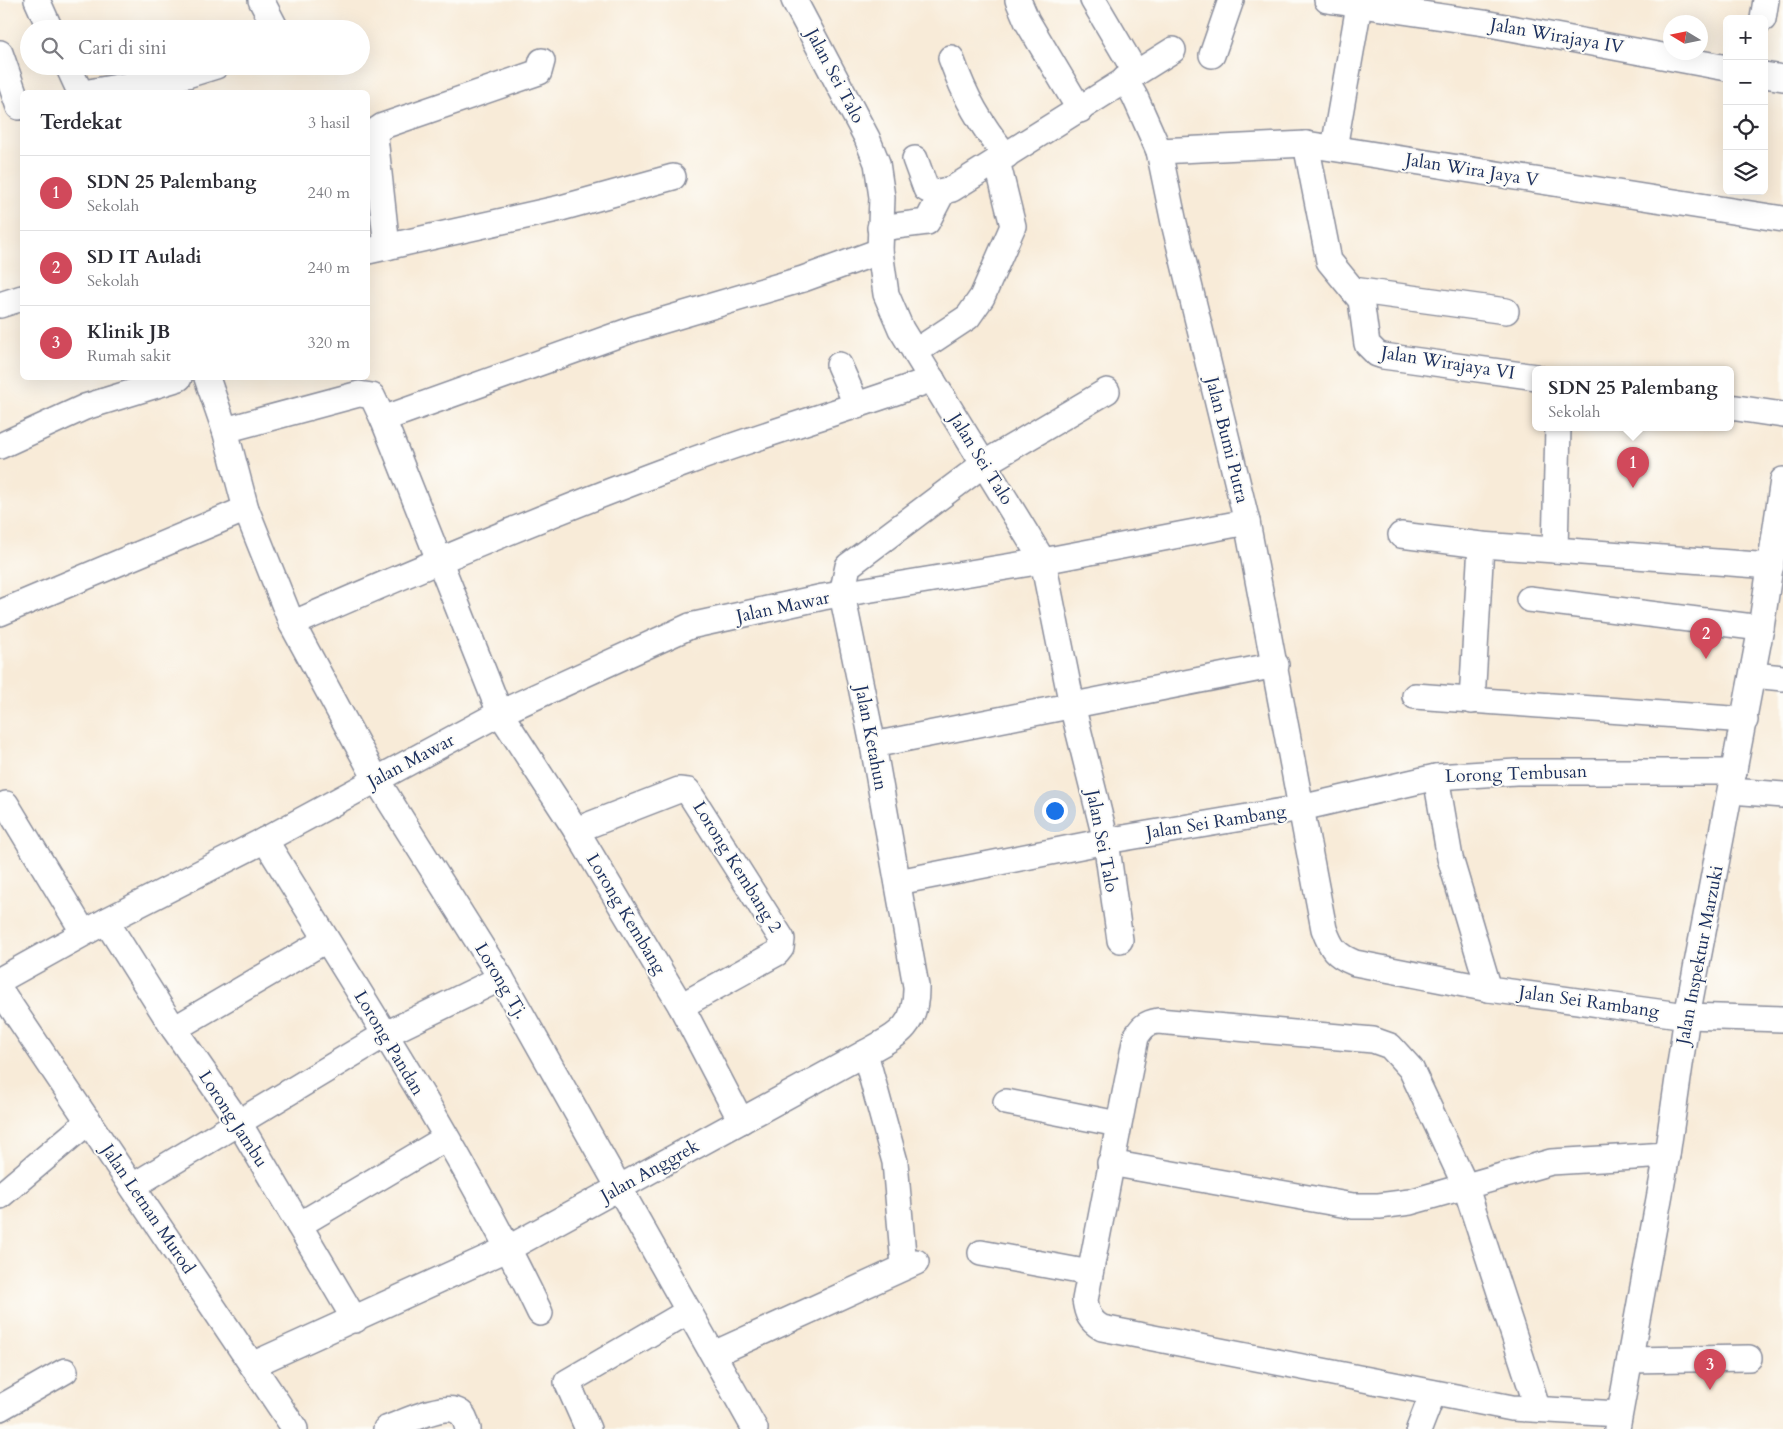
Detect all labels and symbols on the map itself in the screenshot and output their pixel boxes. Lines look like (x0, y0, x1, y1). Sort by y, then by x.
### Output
street label: Jalan Wirajaya IV (1485, 11, 1626, 60)
north arrow (1663, 15, 1708, 60)
street label: Jalan Sei Talo (798, 22, 870, 128)
street label: Jalan Wira Jaya V (1401, 147, 1541, 193)
street label: Jalan Wirajaya VI (1376, 340, 1517, 386)
street label: Jalan Bumi Putra (1199, 371, 1255, 506)
street label: Jalan Sei Talo (941, 406, 1019, 510)
pin: 1 (1617, 447, 1649, 488)
street label: Jalan Mawar (731, 585, 832, 630)
pin: 2 (1690, 618, 1722, 659)
street label: Jalan Ketahun (848, 680, 894, 793)
street label: Jalan Mawar (361, 728, 459, 796)
street label: Lorong Tembusan (1444, 759, 1588, 789)
street label: Jalan Sei Talo (1079, 785, 1124, 895)
street label: Lorong Kembang 2 (686, 796, 788, 938)
your location (1042, 798, 1068, 824)
street label: Jalan Sei Rambang (1141, 798, 1289, 846)
street label: Lorong Kembang (580, 849, 672, 980)
street label: Jalan Inspektur Marzuki (1670, 863, 1730, 1050)
street label: Lorong Tj. (468, 938, 534, 1024)
street label: Jalan Sei Rambang (1514, 979, 1662, 1024)
street label: Lorong Pandan (348, 986, 431, 1101)
street label: Lorong Jambu (192, 1066, 274, 1172)
street label: Jalan Anggrek (594, 1133, 704, 1210)
street label: Jalan Letnan Murod (94, 1137, 201, 1279)
pin: 3 (1694, 1349, 1726, 1390)

